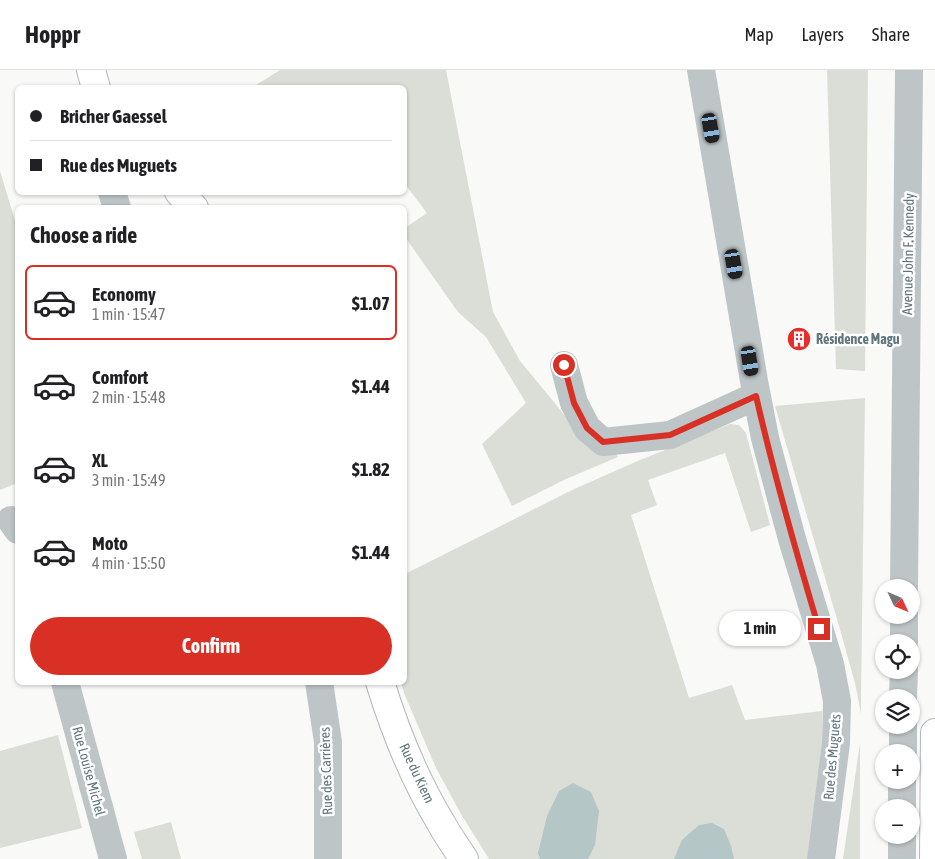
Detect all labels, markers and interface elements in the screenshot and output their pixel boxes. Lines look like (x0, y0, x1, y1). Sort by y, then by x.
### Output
text: Hoppr (25, 21, 80, 48)
text: Map (744, 24, 773, 45)
text: Layers (801, 24, 844, 45)
text: Share (872, 24, 910, 45)
text: Bricher Gaessel (60, 105, 167, 127)
car (701, 112, 720, 144)
text: Rue des Muguets (60, 154, 177, 176)
street label: Avenue John F. Kennedy (899, 193, 917, 315)
text: Choose a ride (30, 222, 137, 248)
car (724, 248, 743, 280)
icon: car (32, 280, 77, 325)
text: Economy (92, 283, 156, 305)
text: $1.07 (352, 292, 390, 314)
text: 1 min · 15:47 (92, 305, 165, 323)
building icon: Résidence Magu (786, 326, 812, 352)
place label: Résidence Magu (816, 331, 900, 347)
car (740, 345, 759, 377)
route start (553, 354, 575, 376)
icon: car (32, 363, 77, 408)
text: Comfort (92, 366, 148, 388)
text: $1.44 (352, 375, 390, 397)
text: 2 min · 15:48 (92, 388, 165, 406)
icon: car (32, 446, 77, 491)
text: XL (92, 449, 108, 471)
text: $1.82 (352, 458, 390, 480)
text: 3 min · 15:49 (92, 471, 165, 489)
icon: car (32, 529, 77, 574)
text: Moto (92, 532, 128, 554)
text: $1.44 (352, 541, 390, 563)
text: 4 min · 15:50 (92, 554, 165, 572)
north arrow (875, 579, 920, 624)
map controls (875, 579, 920, 844)
callout: 1 min (719, 612, 802, 646)
button: Confirm (30, 617, 392, 675)
route end (808, 618, 830, 640)
text: 1 min (744, 619, 776, 637)
button: locate (875, 634, 920, 679)
button: layers (875, 689, 920, 734)
street label: Rue des Muguets (820, 713, 844, 801)
street label: Rue Louise Michel (69, 725, 109, 818)
street label: Rue des Carrières (316, 727, 336, 815)
street label: Rue du Kiem (396, 741, 438, 805)
button: + (875, 744, 920, 789)
button: − (875, 799, 920, 844)

